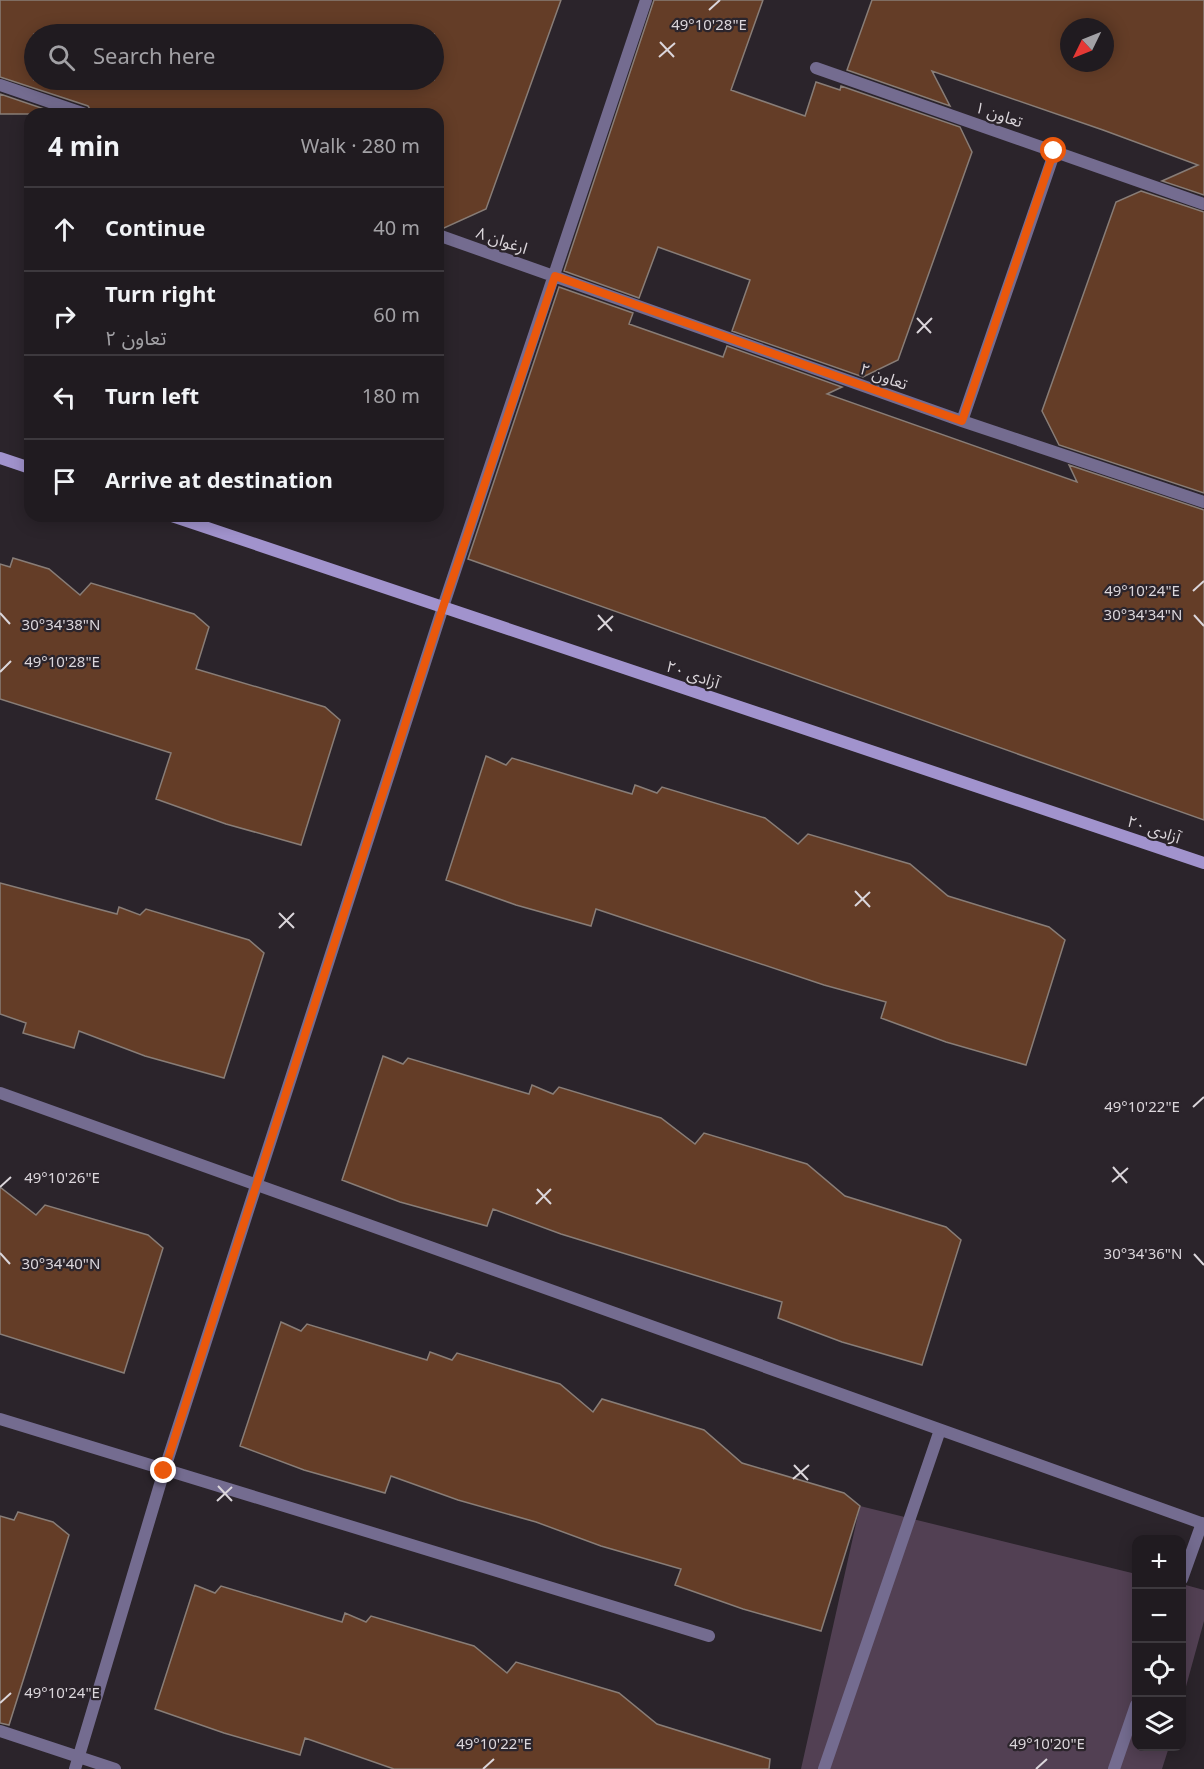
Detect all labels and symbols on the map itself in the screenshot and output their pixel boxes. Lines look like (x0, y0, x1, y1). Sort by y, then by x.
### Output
text: 49°10'28"E (671, 9, 747, 41)
north arrow (1060, 18, 1114, 72)
street label: تعاون ۱ (970, 91, 1028, 139)
route start (1040, 137, 1066, 163)
street label: ارغوان ۸ (471, 216, 532, 266)
street label: تعاون ۲ (855, 353, 913, 401)
text: 49°10'24"E (1104, 575, 1180, 607)
text: 30°34'34"N (1104, 599, 1182, 631)
text: 30°34'38"N (22, 609, 100, 641)
text: 49°10'28"E (24, 646, 100, 678)
street label: آزادی ۲۰ (661, 650, 726, 700)
street label: آزادی ۲۰ (1122, 805, 1187, 855)
text: 49°10'22"E (1104, 1091, 1180, 1123)
text: 49°10'26"E (24, 1162, 100, 1194)
text: 30°34'36"N (1104, 1238, 1182, 1270)
text: 30°34'40"N (22, 1248, 100, 1280)
route end (150, 1457, 176, 1483)
text: 49°10'24"E (24, 1677, 100, 1709)
text: 49°10'22"E (456, 1728, 532, 1760)
text: 49°10'20"E (1009, 1728, 1085, 1760)

